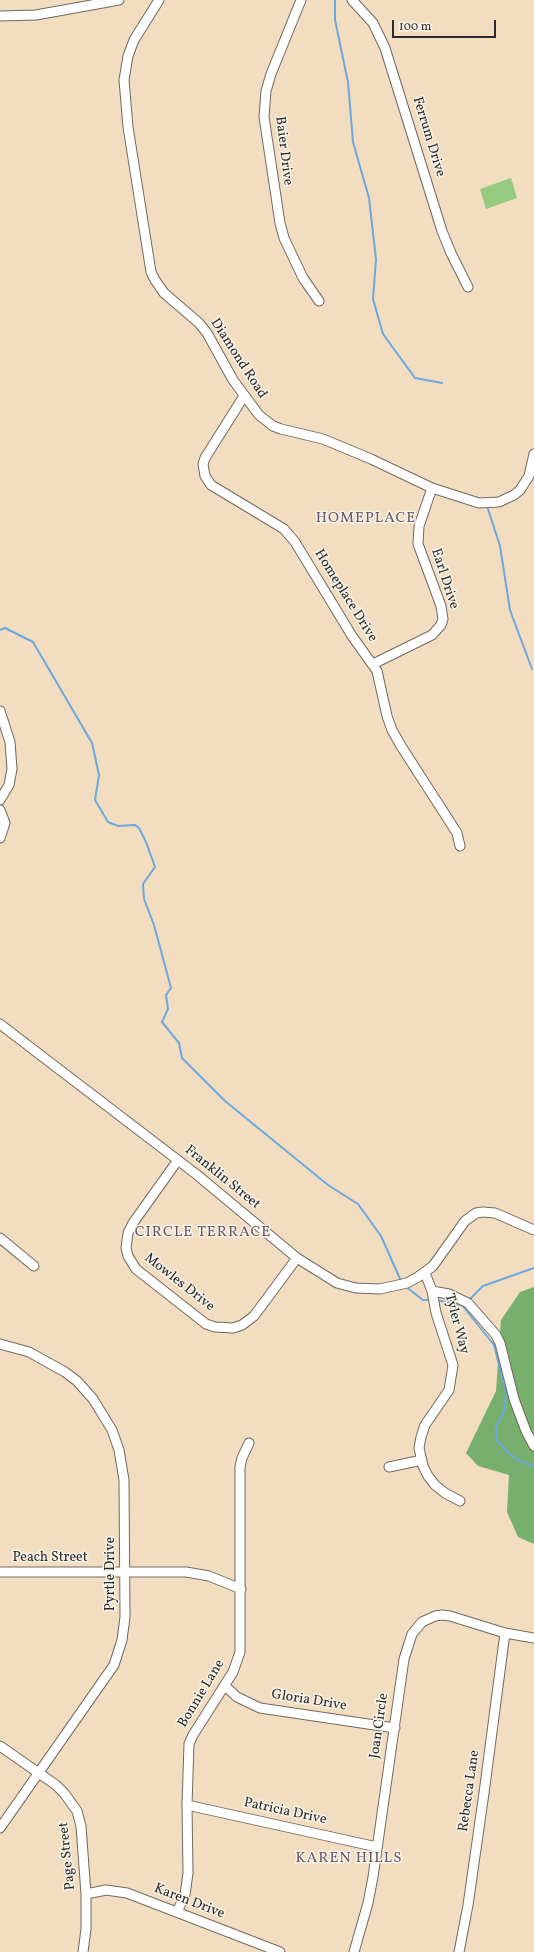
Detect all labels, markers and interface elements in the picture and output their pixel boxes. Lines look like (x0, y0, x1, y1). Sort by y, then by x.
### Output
scale bar (394, 12, 498, 38)
text: 100 m (399, 19, 431, 35)
street label: Ferrum Drive (408, 95, 448, 179)
street label: Baier Drive (270, 116, 296, 186)
street label: Diamond Road (206, 316, 270, 402)
district label: HOMEPLACE (316, 510, 416, 528)
street label: Homeplace Drive (310, 547, 380, 645)
street label: Earl Drive (426, 547, 462, 611)
street label: Franklin Street (181, 1142, 263, 1214)
district label: CIRCLE TERRACE (135, 1224, 271, 1242)
street label: Mowles Drive (140, 1250, 218, 1316)
street label: Tyler Way (440, 1292, 472, 1356)
street label: Pyrtle Drive (103, 1537, 119, 1611)
street label: Peach Street (12, 1550, 88, 1566)
street label: Bonnie Lane (175, 1657, 229, 1731)
street label: Gloria Drive (270, 1687, 348, 1715)
street label: Joan Circle (367, 1692, 393, 1760)
street label: Rebecca Lane (456, 1749, 484, 1833)
street label: Patricia Drive (242, 1795, 328, 1829)
street label: Page Street (56, 1821, 80, 1891)
district label: KAREN HILLS (296, 1850, 402, 1868)
street label: Karen Drive (151, 1881, 227, 1923)

